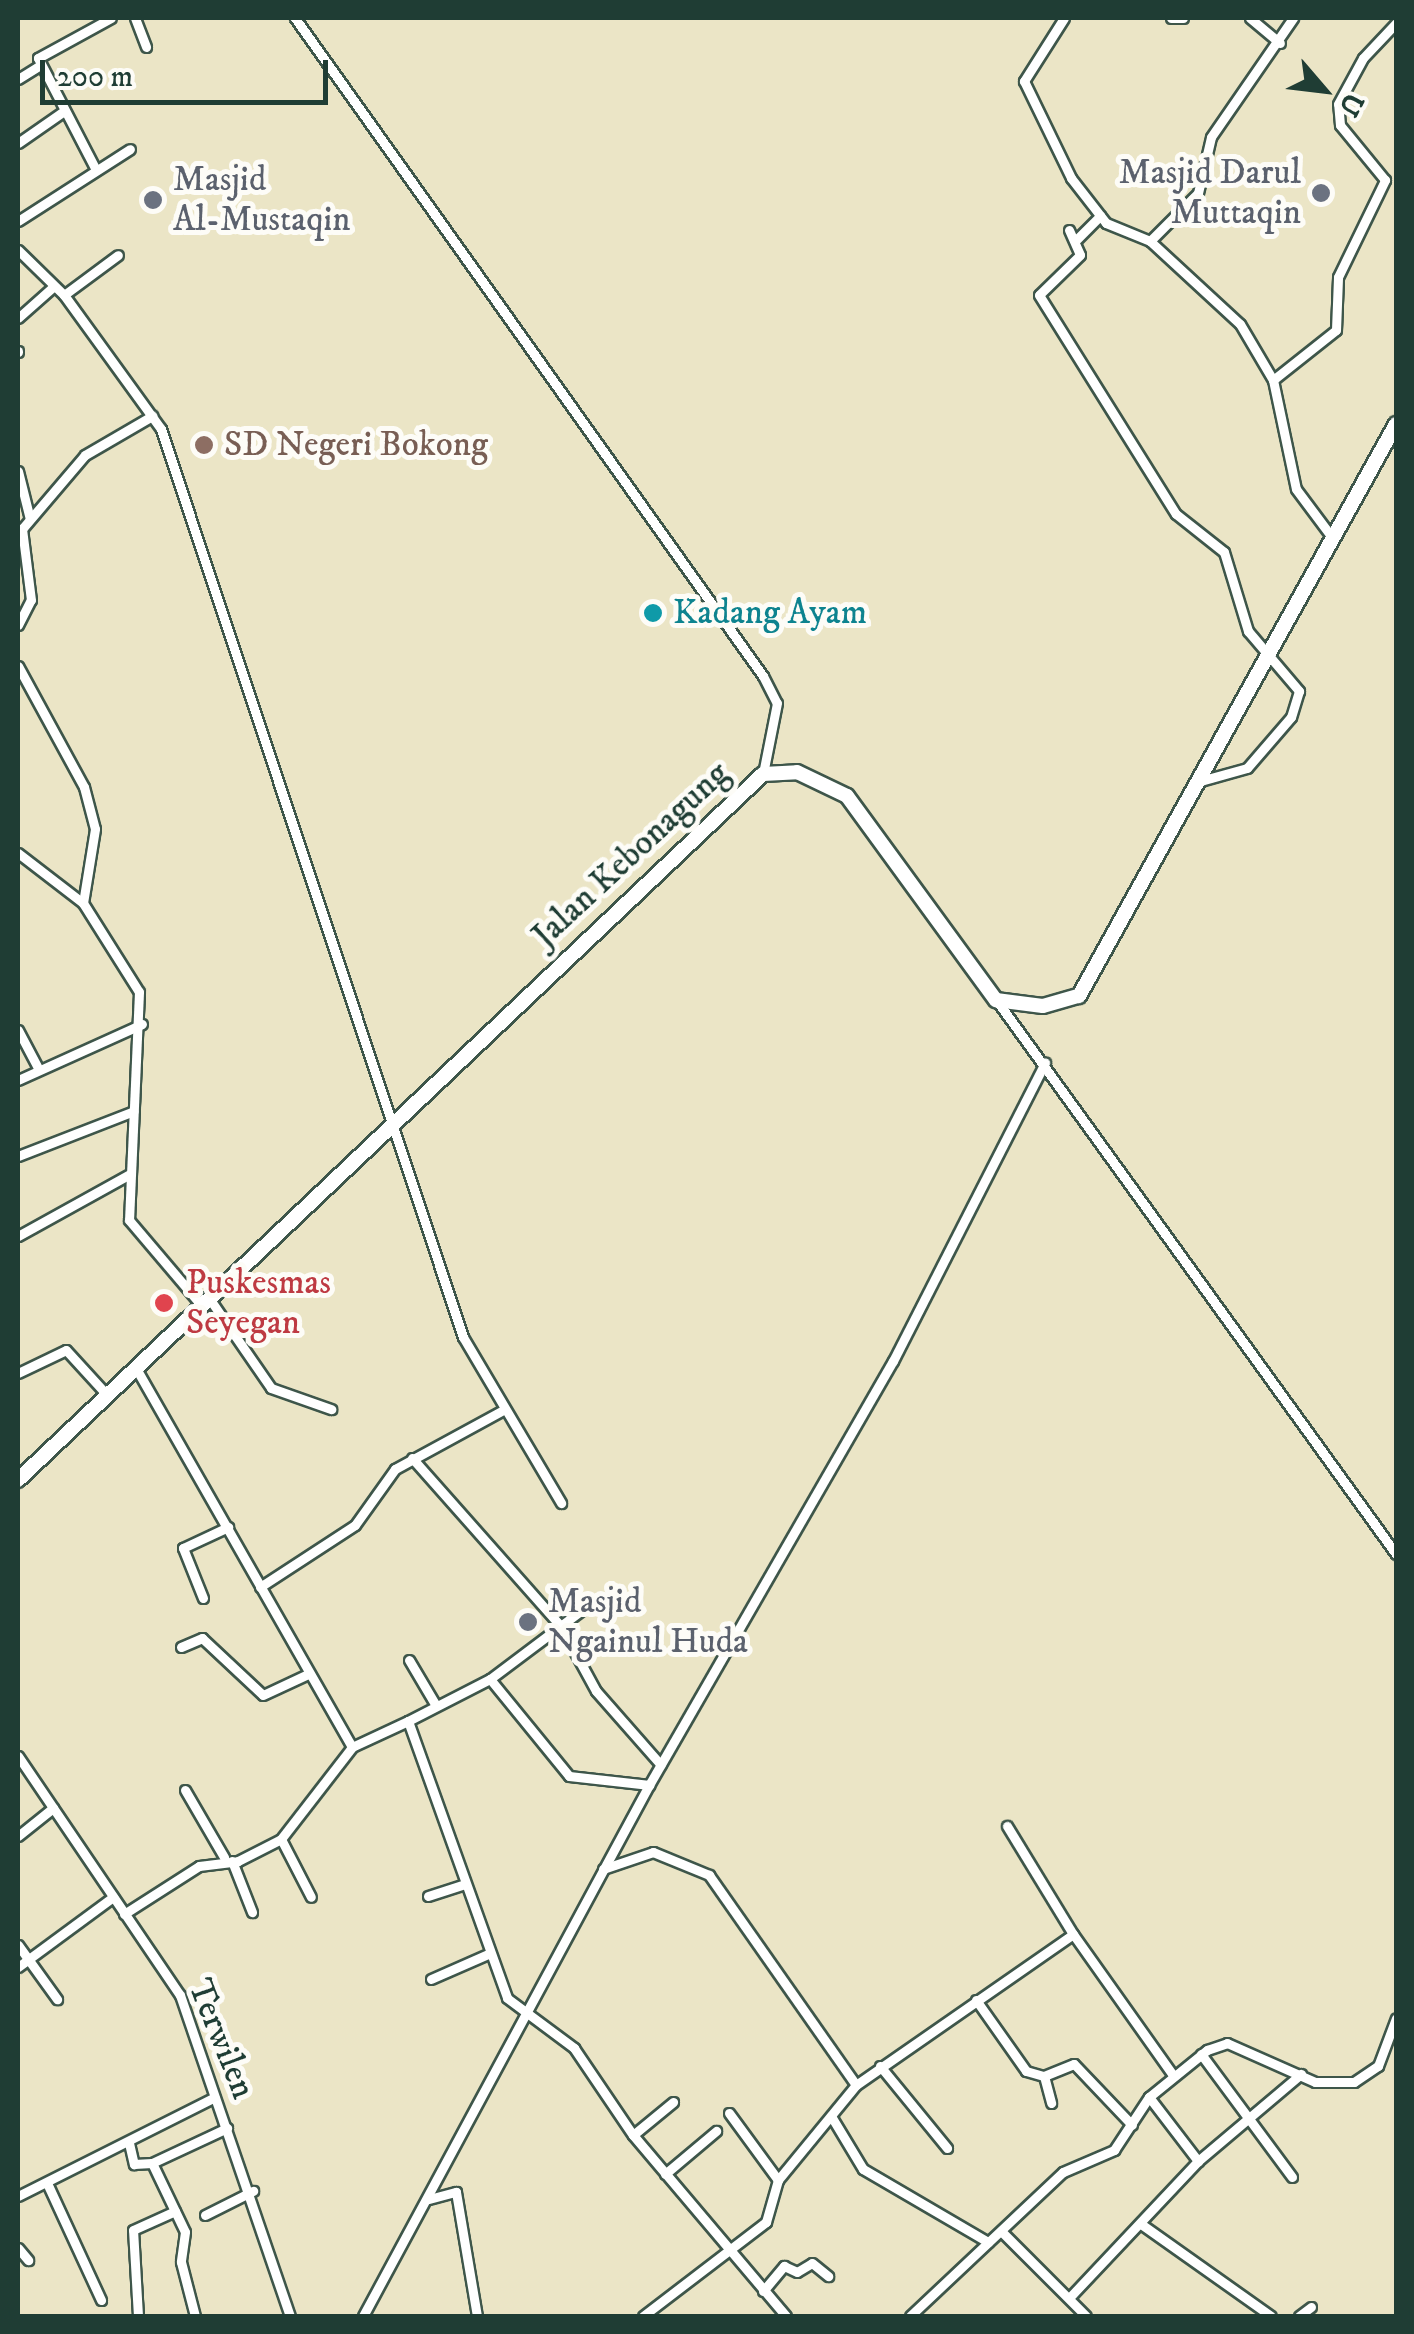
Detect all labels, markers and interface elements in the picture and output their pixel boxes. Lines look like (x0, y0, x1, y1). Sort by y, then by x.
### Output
scale bar (45, 40, 332, 102)
north arrow (1274, 40, 1374, 140)
text: 200 m (57, 59, 133, 96)
text: U (1330, 87, 1371, 122)
place label: Masjid Darul Muttaqin (1119, 152, 1301, 234)
place label: Masjid Al-Mustaqin (173, 159, 351, 241)
marker: Masjid Darul Muttaqin (1310, 182, 1332, 204)
marker: Masjid Al-Mustaqin (142, 189, 164, 211)
place label: SD Negeri Bokong (224, 424, 488, 466)
marker: SD Negeri Bokong (193, 434, 215, 456)
place label: Kadang Ayam (673, 592, 867, 634)
marker: Kadang Ayam (642, 602, 664, 624)
street label: Jalan Kebonagung (524, 753, 738, 957)
place label: Puskesmas Seyegan (186, 1262, 331, 1344)
marker: Puskesmas Seyegan (151, 1290, 177, 1316)
place label: Masjid Ngainul Huda (548, 1581, 748, 1663)
marker: Masjid Ngainul Huda (517, 1611, 539, 1633)
street label: Terwilen (178, 1973, 264, 2105)

